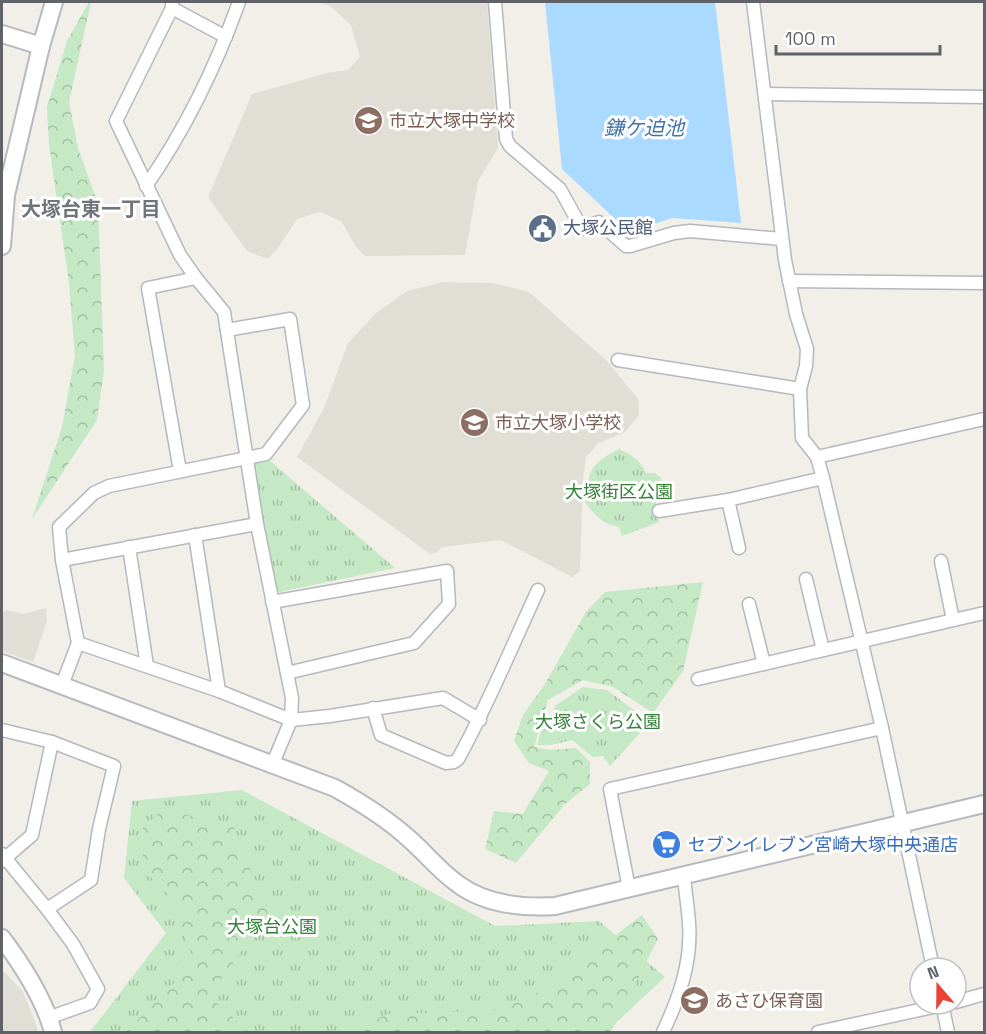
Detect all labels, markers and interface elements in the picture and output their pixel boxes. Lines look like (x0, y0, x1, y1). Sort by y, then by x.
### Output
scale bar (776, 18, 940, 56)
text: 100 m (785, 27, 836, 50)
school or university icon: 市立大塚中学校 (352, 105, 384, 137)
place label: 市立大塚中学校 (389, 109, 515, 132)
water label: 鎌ケ迫池 (604, 115, 686, 141)
district label: 大塚台東一丁目 (21, 196, 161, 222)
public building icon: 大塚公民館 (526, 212, 558, 244)
place label: 大塚公民館 (563, 216, 653, 239)
school or university icon: 市立大塚小学校 (458, 407, 490, 439)
place label: 市立大塚小学校 (495, 411, 621, 434)
park label: 大塚街区公園 (565, 480, 673, 503)
park label: 大塚さくら公園 (535, 710, 661, 733)
supermarket icon: セブンイレブン宮崎大塚中央通店 (651, 829, 683, 861)
place label: セブンイレブン宮崎大塚中央通店 (688, 833, 958, 856)
park label: 大塚台公園 (227, 915, 317, 938)
north arrow (908, 956, 968, 1016)
text: N (924, 961, 942, 984)
school or university icon: あさひ保育園 (678, 985, 710, 1017)
place label: あさひ保育園 (715, 989, 823, 1012)

